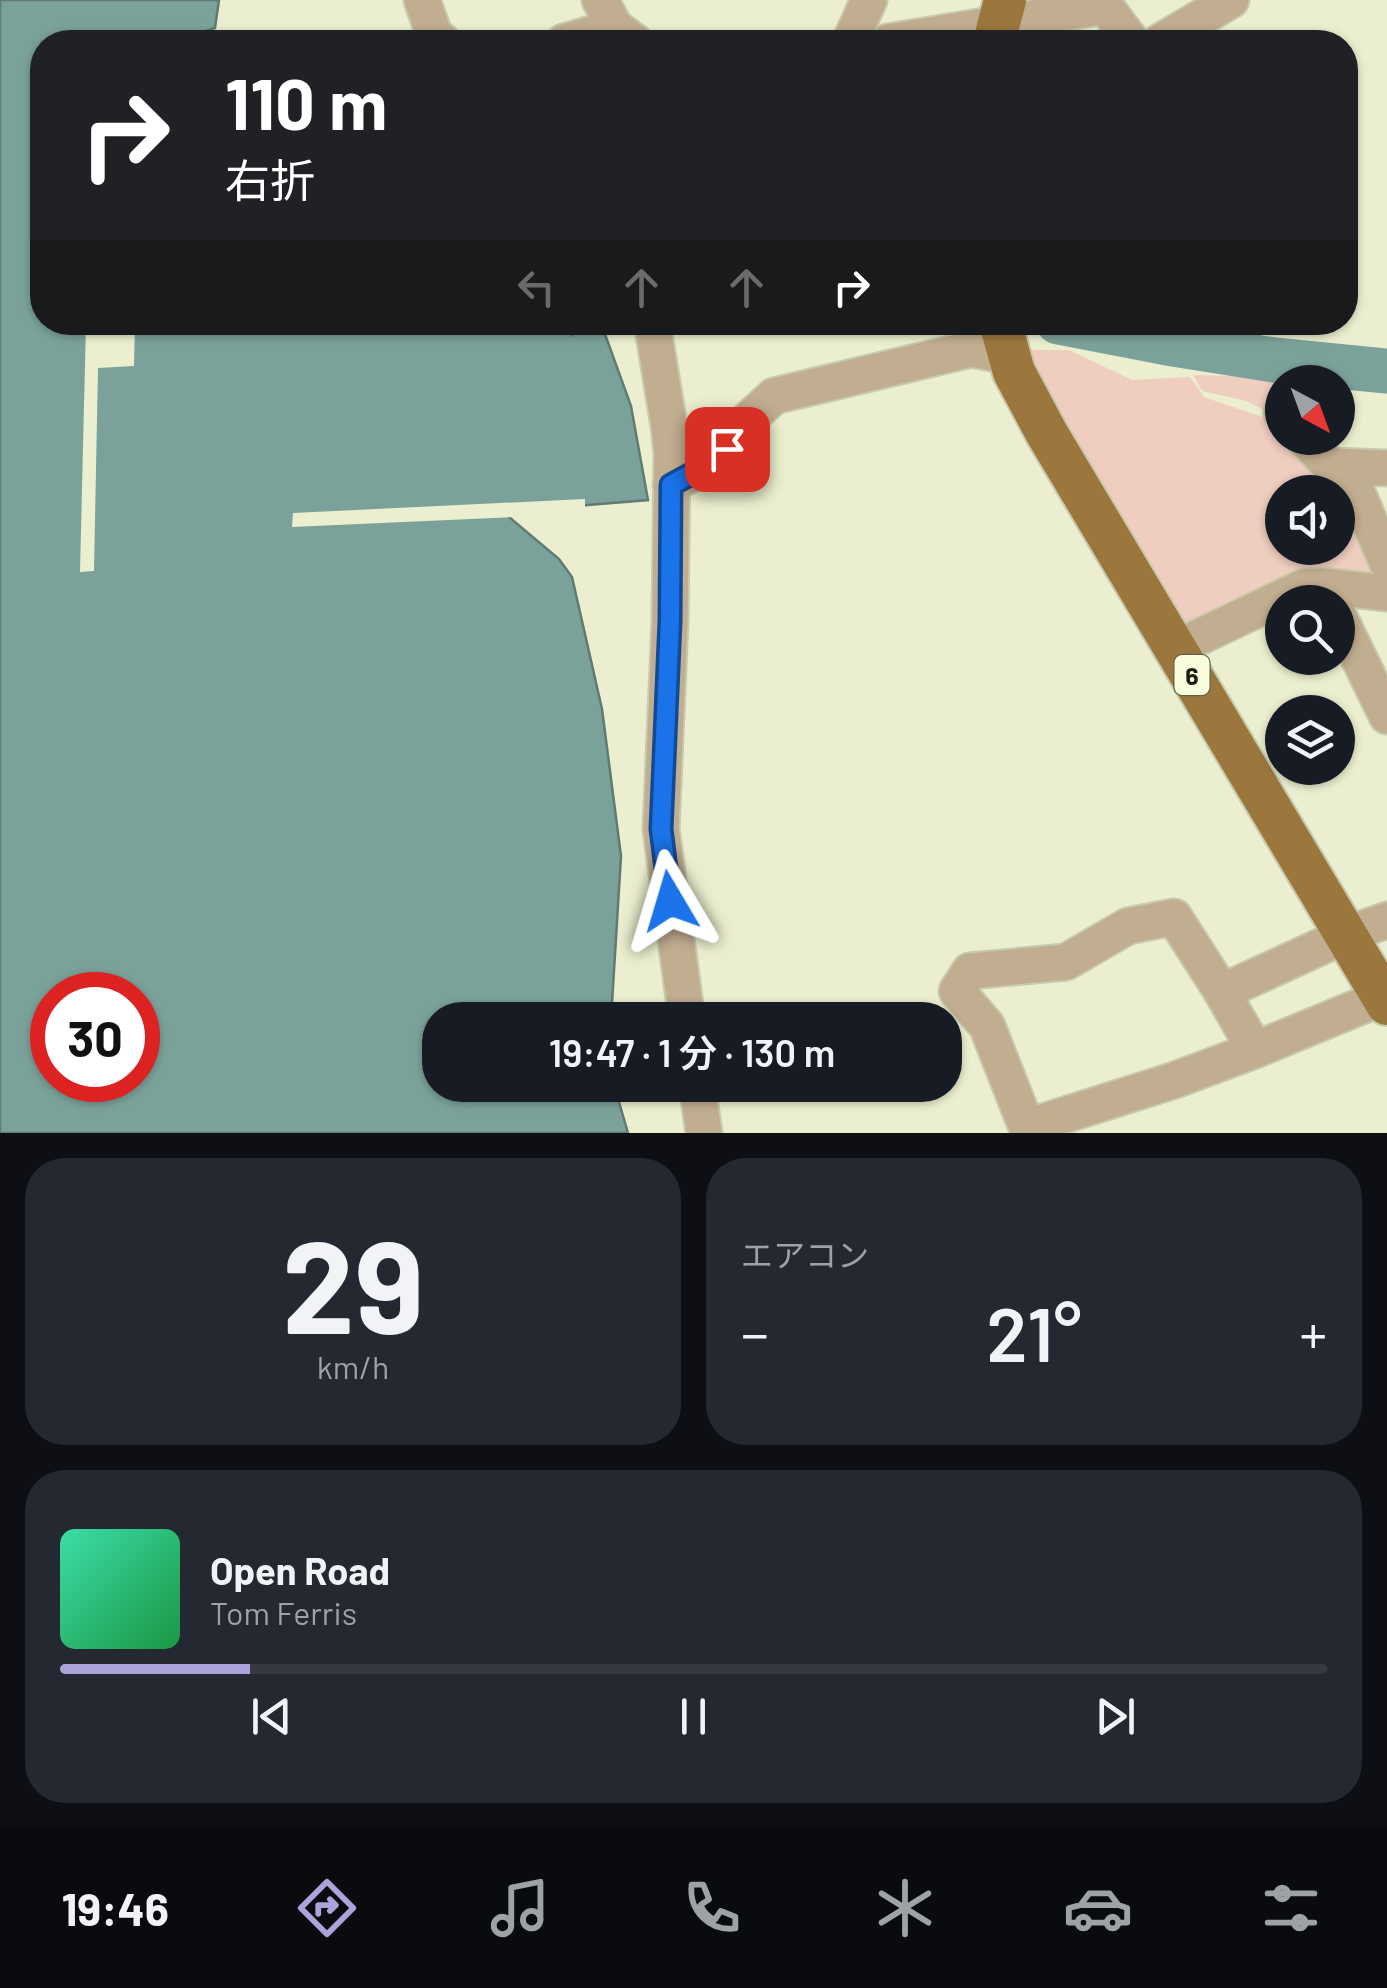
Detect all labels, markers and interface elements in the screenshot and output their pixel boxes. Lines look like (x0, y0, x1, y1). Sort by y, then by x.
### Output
text: 110 m (225, 60, 387, 144)
icon: right (60, 70, 190, 200)
text: 右折 (225, 152, 315, 206)
icon: left (509, 260, 564, 315)
icon: ahead (614, 260, 669, 315)
icon: ahead (719, 260, 774, 315)
icon: right (824, 260, 879, 315)
north arrow (1265, 365, 1355, 455)
map controls (1265, 365, 1355, 785)
pin (685, 407, 770, 492)
icon: arrive (700, 422, 755, 477)
button: sound (1265, 475, 1355, 565)
button: search (1265, 585, 1355, 675)
road number: 6 (1174, 655, 1210, 695)
button: layers (1265, 695, 1355, 785)
position arrow (618, 849, 722, 953)
speed limit sign: 30 (30, 972, 160, 1102)
text: 19:47 · 1 分 · 130 m (549, 1029, 835, 1075)
text: 29 (282, 1204, 424, 1360)
text: エアコン (741, 1235, 869, 1273)
text: 21° (986, 1287, 1082, 1377)
text: − (741, 1299, 769, 1365)
text: + (1299, 1299, 1327, 1365)
text: km/h (317, 1347, 389, 1385)
text: Open Road (210, 1547, 390, 1593)
text: Tom Ferris (210, 1593, 357, 1631)
icon: previous (244, 1689, 299, 1744)
icon: pause (666, 1689, 721, 1744)
icon: next (1088, 1689, 1143, 1744)
icon: directions (292, 1873, 362, 1943)
icon: music (485, 1873, 555, 1943)
icon: phone (677, 1873, 747, 1943)
icon: climate (870, 1873, 940, 1943)
icon: car (1063, 1873, 1133, 1943)
icon: filters (1256, 1873, 1326, 1943)
text: 19:46 (61, 1881, 169, 1935)

